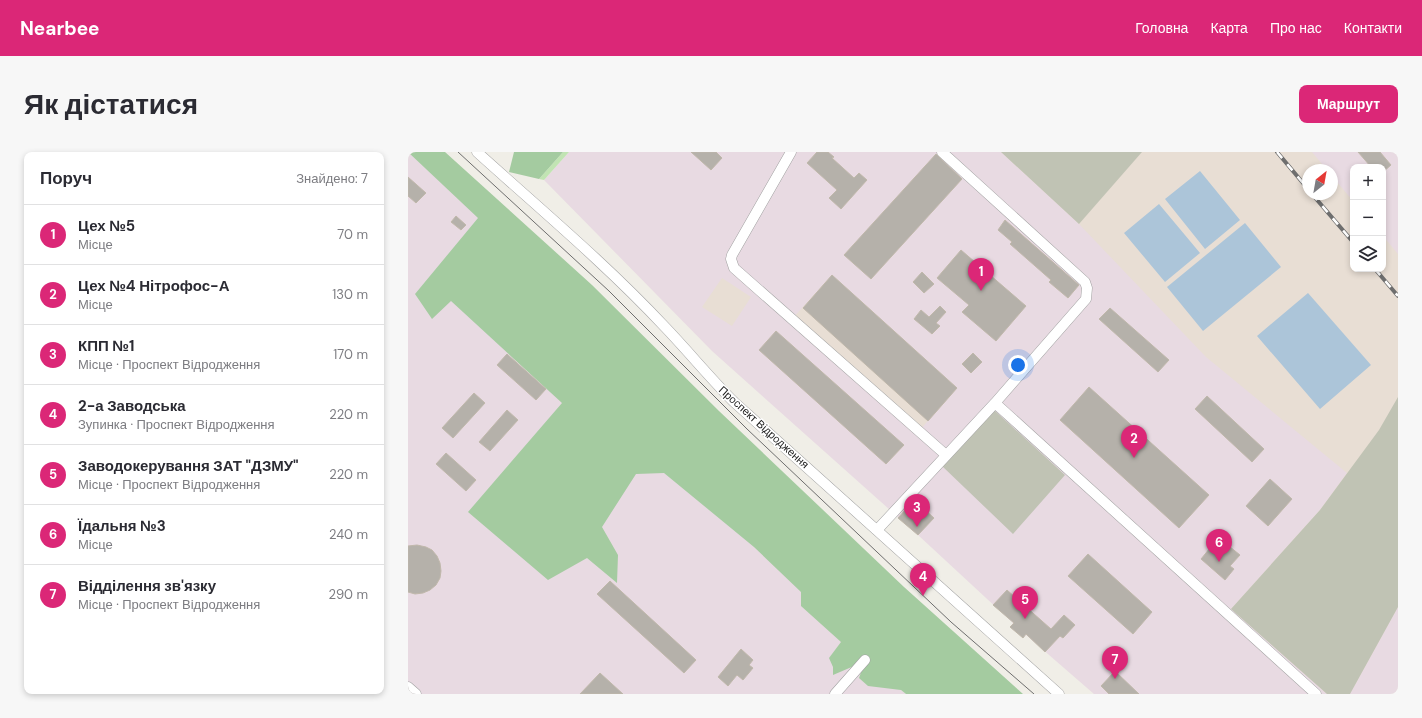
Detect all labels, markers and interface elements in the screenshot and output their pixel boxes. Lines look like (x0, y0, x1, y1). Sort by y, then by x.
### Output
text: Nearbee (20, 16, 100, 41)
text: Головна (1135, 19, 1188, 37)
text: Карта (1210, 19, 1248, 37)
text: Про нас (1270, 19, 1322, 37)
text: Контакти (1344, 19, 1402, 37)
button: Маршрут (1299, 85, 1398, 123)
text: Як дістатися (24, 86, 198, 123)
north arrow (1302, 164, 1338, 200)
map controls (1350, 164, 1386, 272)
button: + (1350, 164, 1386, 200)
text: Поруч (40, 167, 92, 189)
text: Знайдено: 7 (296, 170, 368, 187)
button: − (1350, 200, 1386, 236)
text: Цех №5 (78, 216, 135, 236)
text: 1 (51, 226, 55, 243)
text: 70 m (337, 226, 368, 243)
text: Місце (78, 236, 113, 253)
button: layers (1350, 236, 1386, 272)
pin: 1 (968, 258, 994, 291)
text: Цех №4 Нітрофос-А (78, 276, 230, 296)
text: 2 (49, 286, 57, 303)
text: 130 m (332, 286, 368, 303)
text: Місце (78, 296, 113, 313)
text: КПП №1 (78, 336, 134, 356)
text: 3 (49, 346, 57, 363)
text: 170 m (333, 346, 368, 363)
your location (1008, 355, 1028, 375)
text: Місце · Проспект Відродження (78, 356, 260, 373)
street label: Проспект Відродження (716, 383, 812, 471)
text: 2-а Заводська (78, 396, 186, 416)
text: 4 (49, 406, 57, 423)
text: 220 m (329, 406, 368, 423)
text: Зупинка · Проспект Відродження (78, 416, 275, 433)
pin: 2 (1121, 425, 1147, 458)
text: Заводокерування ЗАТ "ДЗМУ" (78, 456, 299, 476)
text: 5 (49, 466, 57, 483)
text: 220 m (329, 466, 368, 483)
text: Місце · Проспект Відродження (78, 476, 260, 493)
pin: 3 (904, 494, 930, 527)
text: Їдальня №3 (78, 516, 166, 536)
text: 6 (49, 526, 57, 543)
text: 240 m (329, 526, 368, 543)
pin: 6 (1206, 529, 1232, 562)
text: Місце (78, 536, 113, 553)
pin: 4 (910, 563, 936, 596)
text: Відділення зв'язку (78, 576, 216, 596)
text: 7 (50, 586, 56, 603)
text: 290 m (329, 586, 368, 603)
pin: 5 (1012, 586, 1038, 619)
text: Місце · Проспект Відродження (78, 596, 260, 613)
pin: 7 (1102, 646, 1128, 679)

